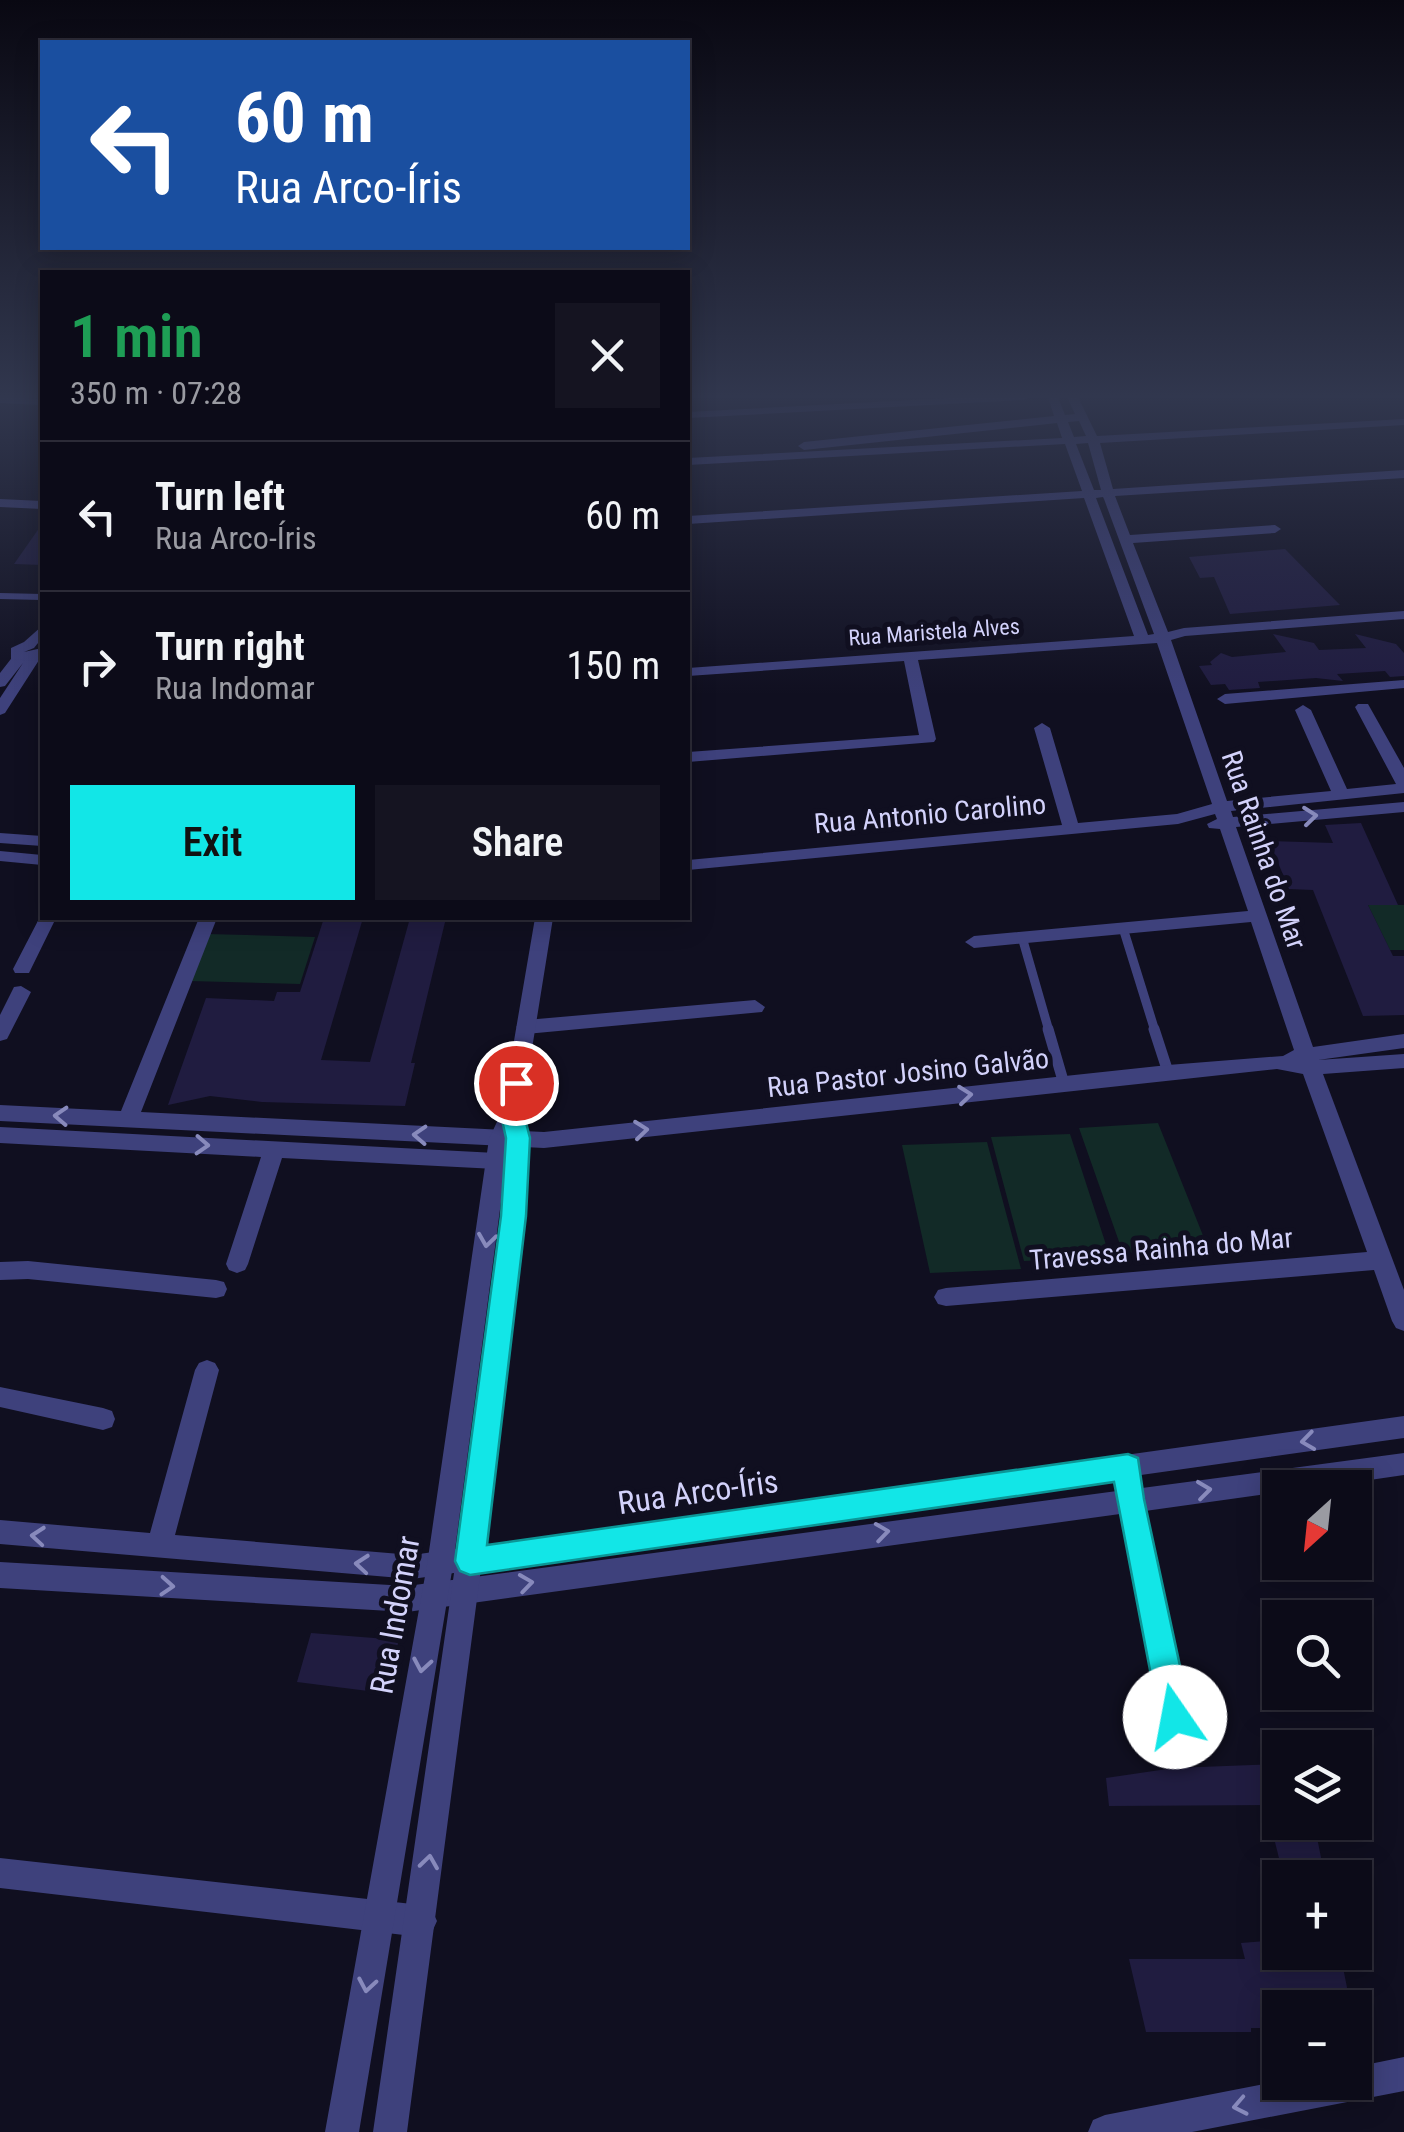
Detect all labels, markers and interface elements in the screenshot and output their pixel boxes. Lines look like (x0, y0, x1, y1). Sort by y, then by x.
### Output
text: 60 m (235, 77, 374, 159)
icon: left (70, 80, 200, 210)
text: Rua Arco-Íris (235, 161, 462, 214)
text: 1 min (70, 301, 203, 372)
button: close (555, 303, 660, 408)
text: 350 m · 07:28 (70, 374, 242, 412)
text: Turn left (155, 475, 285, 519)
icon: left (70, 489, 125, 544)
text: 60 m (585, 494, 660, 538)
text: Rua Arco-Íris (155, 519, 317, 557)
street label: Rua Maristela Alves (848, 614, 1020, 650)
text: Turn right (155, 625, 305, 669)
icon: right (70, 639, 125, 694)
text: 150 m (566, 644, 660, 688)
text: Rua Indomar (155, 669, 315, 707)
street label: Rua Rainha do Mar (1215, 747, 1313, 953)
button: Exit (70, 785, 355, 900)
button: Share (375, 785, 660, 900)
street label: Rua Antonio Carolino (813, 787, 1047, 841)
one-way arrow (1302, 806, 1318, 828)
pin (474, 1041, 559, 1126)
street label: Rua Pastor Josino Galvão (765, 1042, 1051, 1104)
icon: arrive (489, 1056, 544, 1111)
one-way arrow (957, 1084, 973, 1106)
one-way arrow (52, 1106, 68, 1127)
one-way arrow (634, 1120, 650, 1141)
one-way arrow (412, 1125, 428, 1146)
one-way arrow (195, 1135, 211, 1156)
street label: Travessa Rainha do Mar (1028, 1221, 1294, 1277)
one-way arrow (478, 1232, 499, 1248)
one-way arrow (1299, 1429, 1316, 1450)
street label: Rua Arco-Íris (615, 1462, 781, 1522)
north arrow (1262, 1470, 1372, 1580)
map controls (1262, 1470, 1372, 2100)
one-way arrow (1197, 1480, 1213, 1501)
one-way arrow (874, 1522, 890, 1543)
one-way arrow (29, 1525, 45, 1547)
street label: Rua Indomar (362, 1533, 428, 1697)
one-way arrow (353, 1554, 369, 1576)
one-way arrow (517, 1573, 534, 1594)
one-way arrow (160, 1575, 176, 1596)
button: search (1262, 1600, 1372, 1710)
one-way arrow (412, 1657, 433, 1673)
position arrow (1123, 1665, 1227, 1769)
button: layers (1262, 1730, 1372, 1840)
one-way arrow (418, 1854, 439, 1870)
button: + (1262, 1860, 1372, 1970)
one-way arrow (357, 1977, 378, 1994)
button: − (1262, 1990, 1372, 2100)
one-way arrow (1231, 2094, 1248, 2115)

